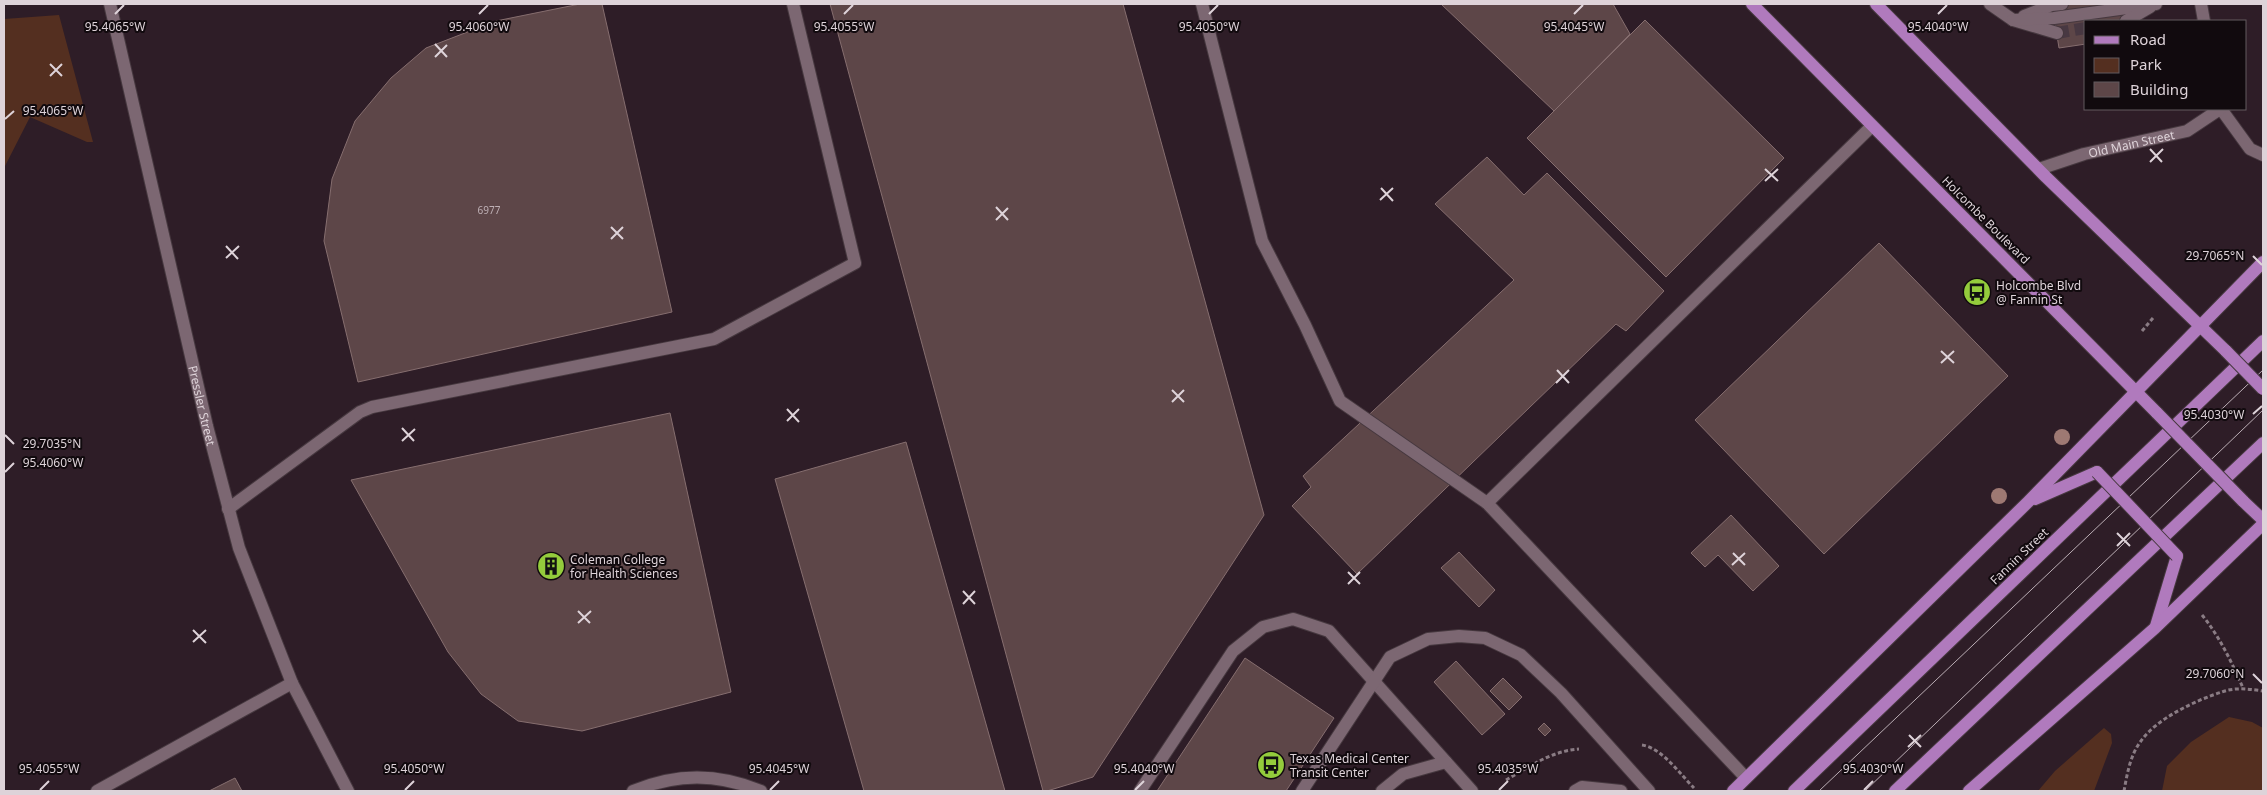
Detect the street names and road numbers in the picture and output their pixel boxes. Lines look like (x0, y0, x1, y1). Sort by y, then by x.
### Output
street label: Old Main Street (2087, 125, 2177, 161)
street label: Holcombe Boulevard (1938, 172, 2034, 268)
street label: Pressler Street (185, 364, 220, 448)
street label: Fannin Street (1986, 523, 2052, 588)

